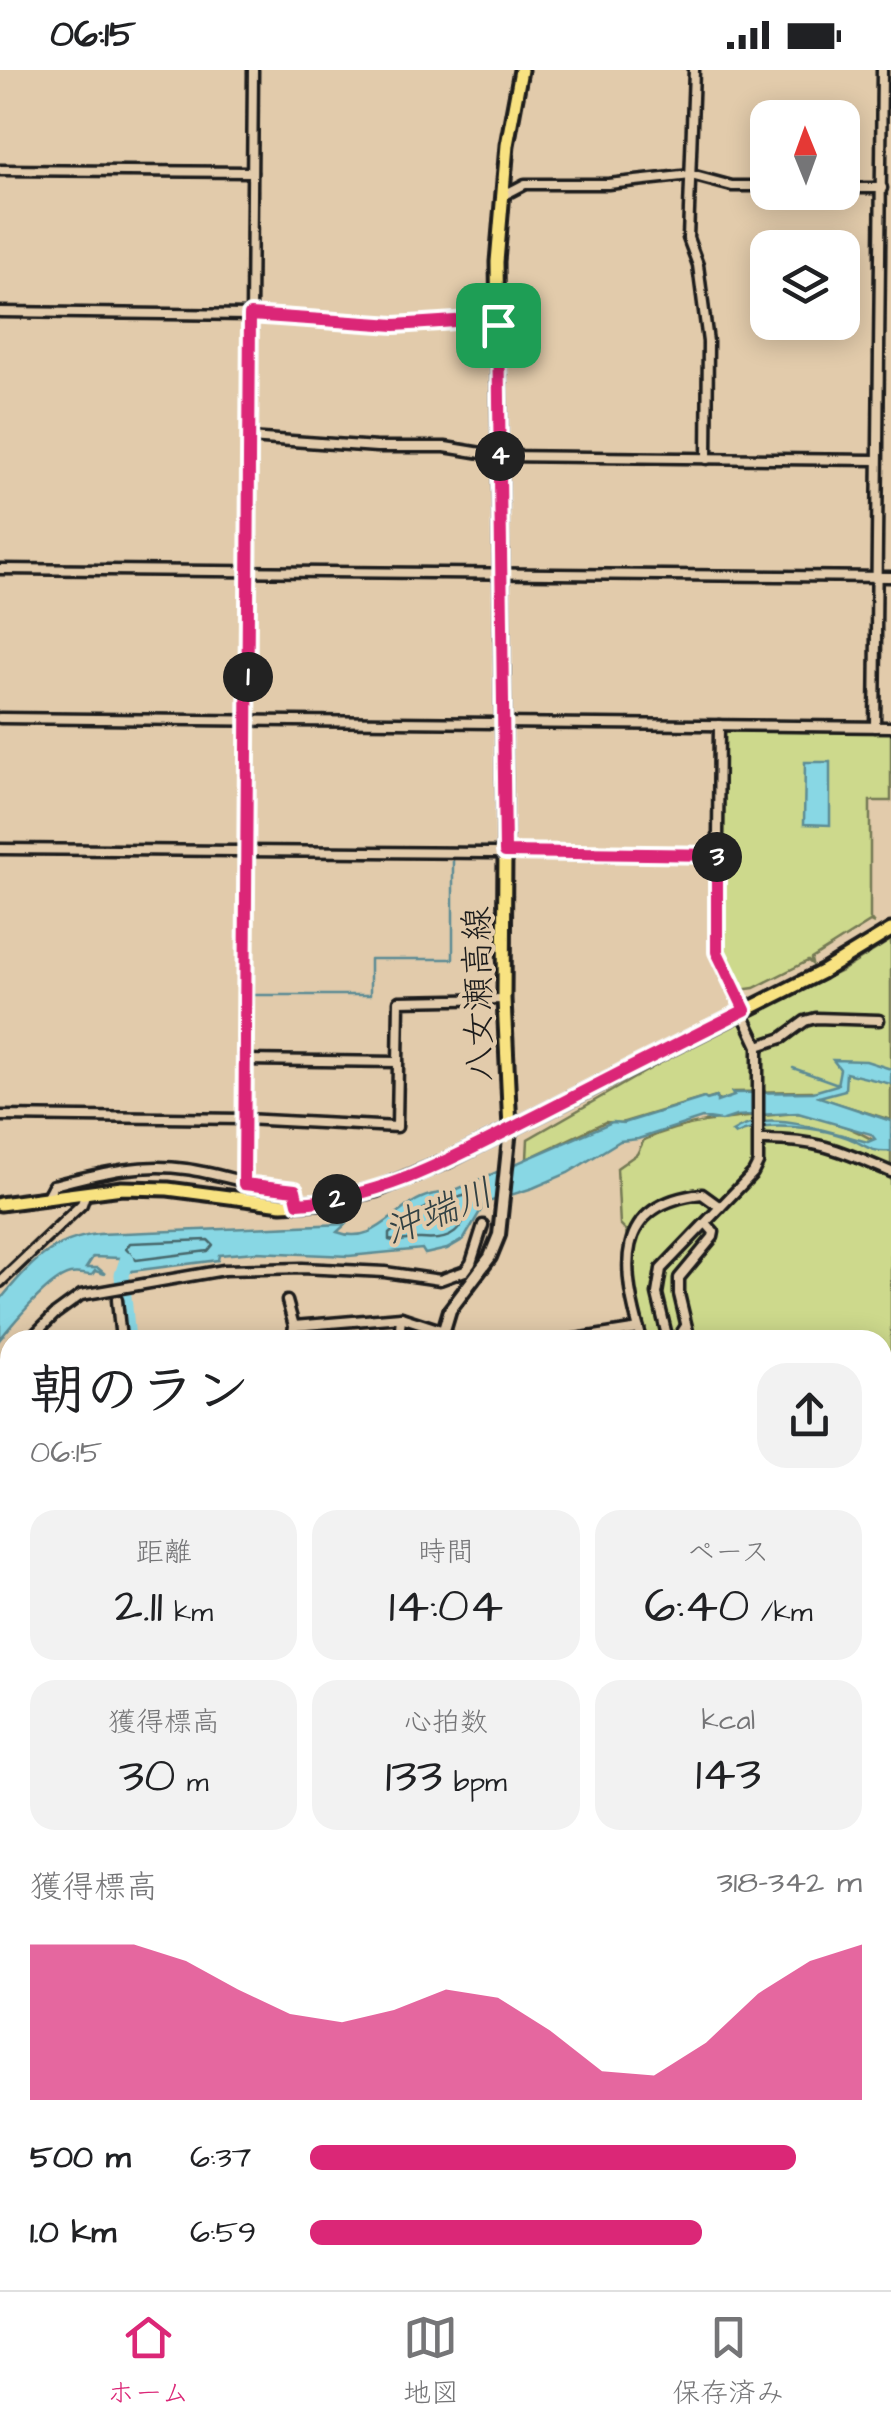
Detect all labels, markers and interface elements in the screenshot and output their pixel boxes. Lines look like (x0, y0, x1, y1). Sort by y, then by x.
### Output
text: 06:15 (50, 9, 136, 61)
north arrow (750, 100, 860, 210)
map controls (750, 100, 860, 340)
button: layers (750, 230, 860, 340)
pin (456, 283, 541, 368)
icon: arrive (471, 298, 526, 353)
pin: 4 (475, 431, 525, 481)
text: 4 (490, 436, 510, 475)
pin: 1 (223, 652, 273, 702)
text: 1 (246, 657, 250, 696)
pin: 3 (692, 832, 742, 882)
text: 3 (710, 837, 724, 876)
street label: 八女瀬高線 (453, 906, 505, 1082)
water label: 沖端川 (376, 1168, 502, 1258)
pin: 2 (312, 1174, 362, 1224)
text: 2 (329, 1179, 345, 1218)
text: 朝のラン (30, 1354, 250, 1430)
button: share (757, 1363, 862, 1468)
text: 06:15 (30, 1430, 102, 1475)
text: 距離 (136, 1533, 192, 1572)
text: 時間 (418, 1533, 474, 1572)
text: ペース (687, 1533, 769, 1572)
text: 2.11 (114, 1572, 163, 1641)
text: 14:04 (389, 1572, 503, 1641)
text: 6:40 (644, 1572, 749, 1641)
text: km (163, 1593, 213, 1632)
text: /km (749, 1593, 812, 1632)
text: kcal (702, 1701, 755, 1740)
text: 獲得標高 (108, 1703, 220, 1742)
text: 心拍数 (404, 1703, 488, 1742)
text: 143 (695, 1740, 761, 1809)
text: 30 (119, 1742, 176, 1811)
text: 133 (385, 1742, 442, 1811)
text: m (176, 1763, 209, 1802)
text: bpm (442, 1763, 507, 1802)
text: 318–342 m (717, 1860, 862, 1905)
text: 獲得標高 (30, 1865, 158, 1910)
text: 500 m (30, 2135, 131, 2180)
text: 6:37 (190, 2135, 251, 2180)
text: 1.0 km (30, 2210, 116, 2255)
text: 6:59 (190, 2210, 256, 2255)
tab: ホーム (107, 2310, 190, 2413)
tab: 地図 (403, 2310, 459, 2413)
tab: 保存済み (672, 2310, 784, 2413)

